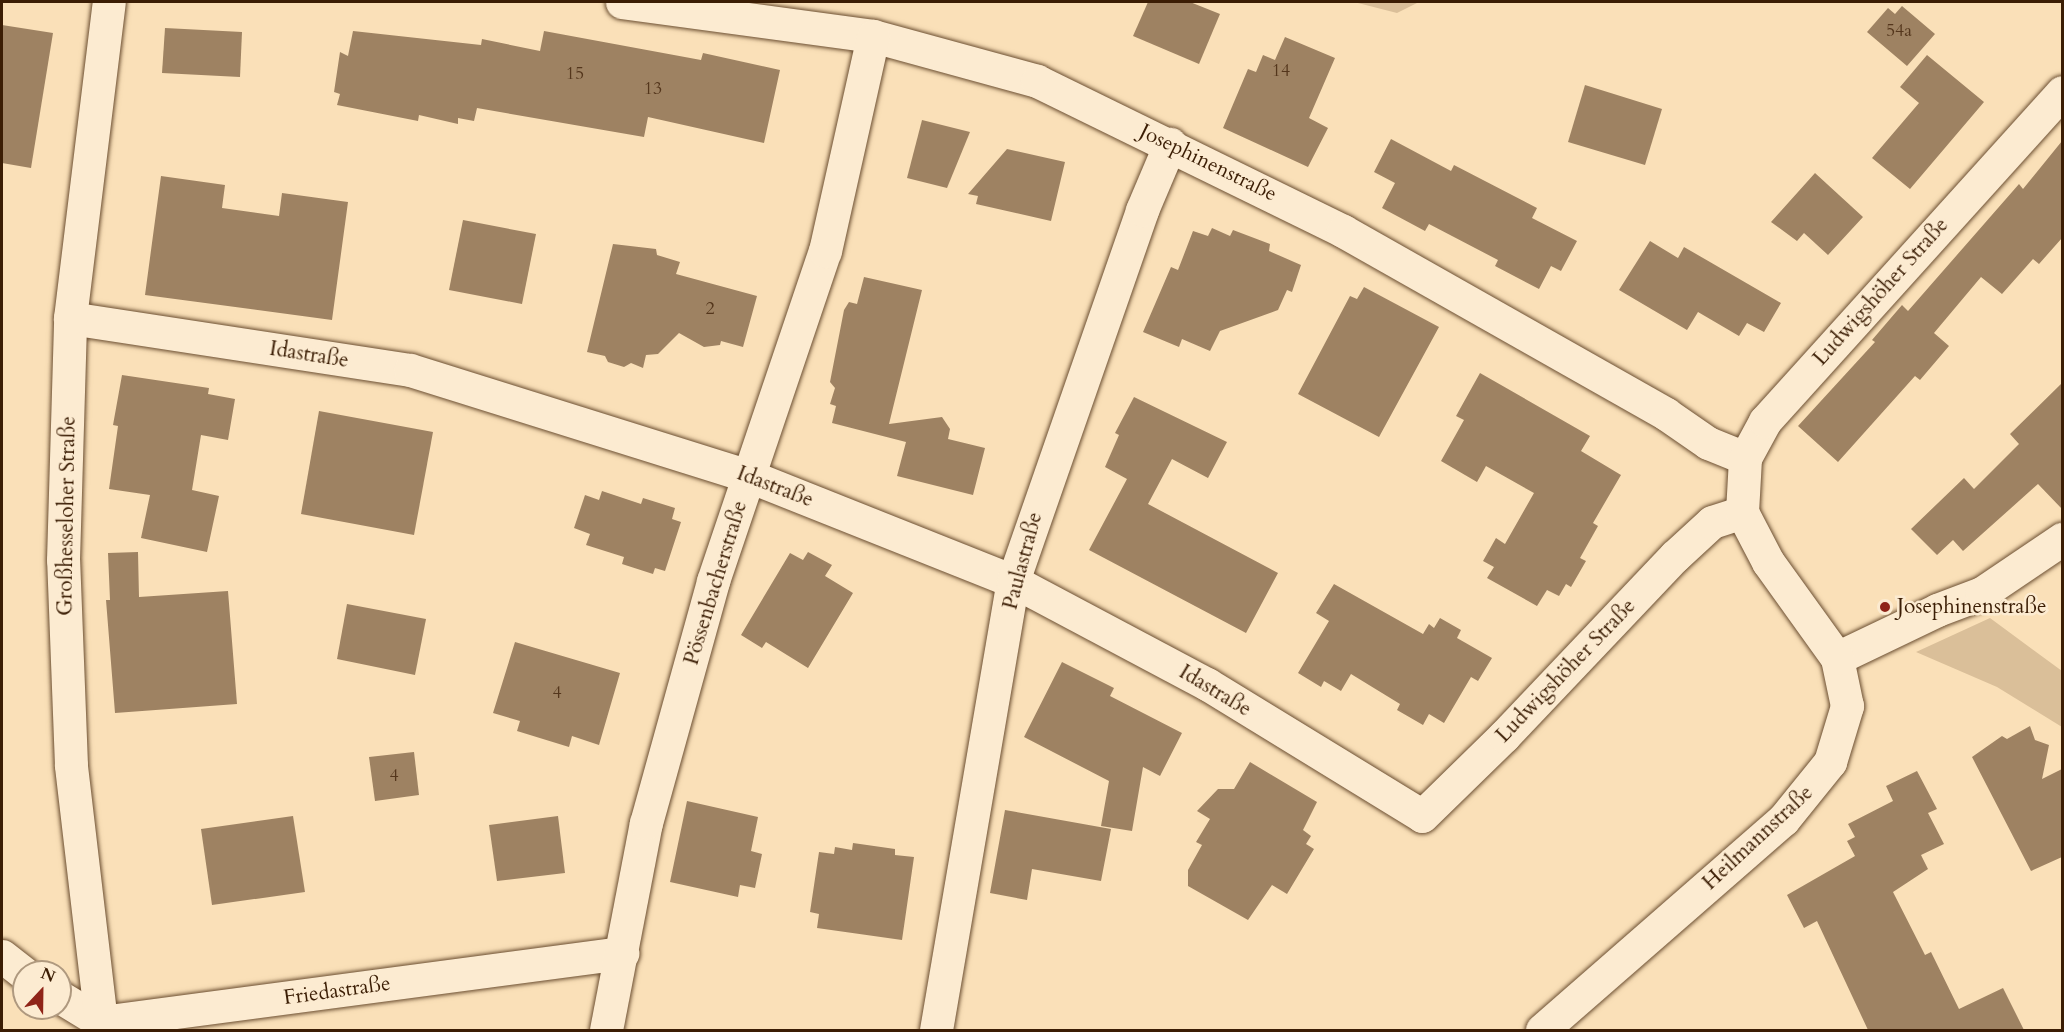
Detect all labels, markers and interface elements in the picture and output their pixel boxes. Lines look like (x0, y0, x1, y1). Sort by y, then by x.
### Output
house number: 54a (1886, 20, 1912, 42)
house number: 14 (1272, 60, 1290, 82)
house number: 15 (566, 63, 584, 85)
house number: 13 (644, 78, 662, 100)
street label: Josephinenstraße (1135, 119, 1281, 207)
street label: Ludwigshöher Straße (1808, 213, 1954, 371)
house number: 2 (705, 298, 715, 320)
street label: Idastraße (268, 336, 350, 374)
street label: Großhesseloher Straße (53, 416, 81, 616)
street label: Idastraße (733, 461, 817, 513)
street label: Pössenbacherstraße (679, 498, 753, 668)
street label: Paulastraße (998, 510, 1048, 612)
street label: Ludwigshöher Straße (1491, 594, 1641, 748)
place label: Josephinenstraße (1897, 594, 2046, 620)
marker: Josephinenstraße (1878, 600, 1892, 614)
street label: Idastraße (1174, 660, 1256, 722)
house number: 4 (552, 682, 562, 704)
house number: 4 (389, 765, 399, 787)
street label: Heilmannstraße (1698, 781, 1818, 895)
north arrow (12, 960, 72, 1020)
text: N (37, 962, 59, 988)
street label: Friedastraße (282, 971, 392, 1011)

